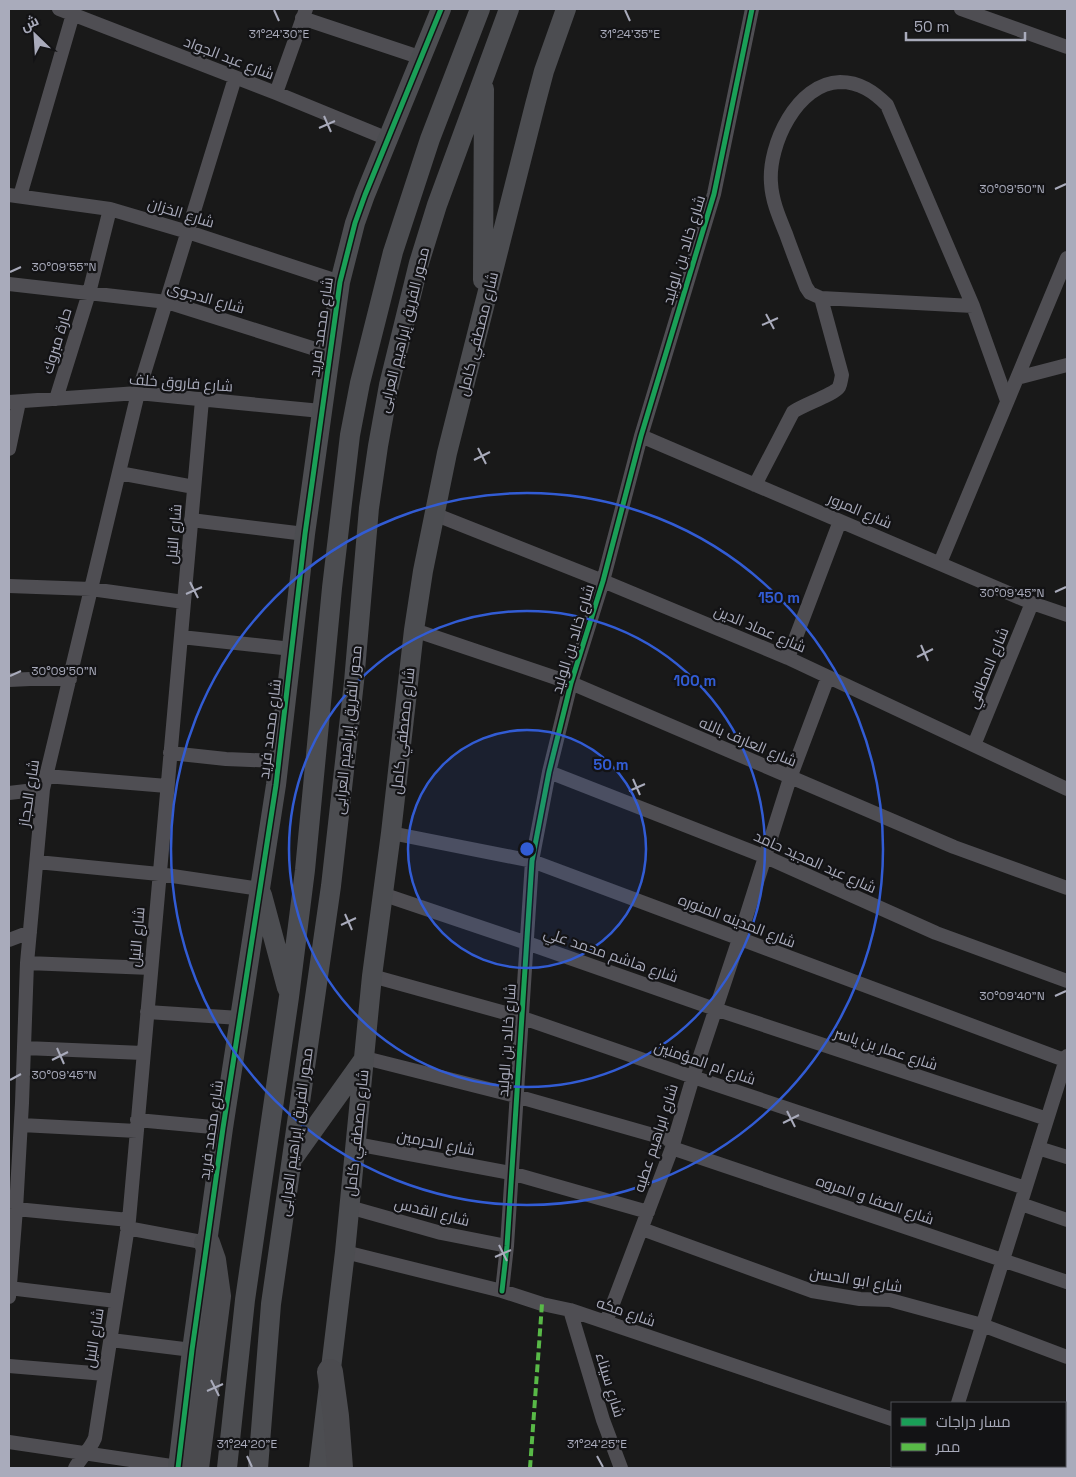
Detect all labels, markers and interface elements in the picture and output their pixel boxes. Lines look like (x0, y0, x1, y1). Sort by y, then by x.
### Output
north arrow (10, 10, 60, 60)
scale bar (906, 10, 1025, 42)
text: ش (18, 11, 41, 35)
text: 50 m (914, 17, 949, 36)
text: 31°24'30"E (249, 26, 309, 42)
text: 31°24'35"E (600, 26, 660, 42)
street label: شارع عبد الجواد (181, 32, 277, 85)
text: 30°09'50"N (979, 181, 1045, 197)
street label: شارع الخزان (145, 193, 217, 234)
street label: شارع خالد بن الوليد (658, 193, 711, 307)
street label: محور الفريق إبراهيم العرابى (374, 245, 434, 415)
text: 30°09'55"N (31, 259, 97, 275)
street label: شارع مصطفي كامل (453, 270, 505, 399)
street label: شارع محمد فريد (304, 276, 339, 378)
street label: شارع الدجوى (165, 277, 247, 320)
street label: حارة مبروك (38, 306, 76, 376)
street label: شارع فاروق خلف (128, 369, 234, 398)
street label: شارع المرور (824, 488, 895, 534)
street label: شارع النيل (161, 503, 188, 565)
street label: شارع خالد بن الوليد (547, 582, 600, 696)
text: 30°09'45"N (980, 585, 1044, 601)
text: 150 m (758, 588, 800, 607)
street label: شارع عماد الدين (711, 601, 809, 658)
street label: شارع المطافي (963, 624, 1015, 712)
street label: محور الفريق إبراهيم العرابى (329, 644, 367, 816)
text: 30°09'50"N (31, 663, 97, 679)
street label: شارع مصطفي كامل (386, 667, 422, 795)
text: 100 m (674, 671, 716, 690)
street label: شارع محمد فريد (254, 678, 287, 780)
street label: شارع العارف بالله (696, 712, 800, 772)
text: 50 m (593, 755, 629, 774)
street label: شارع الحجاز (14, 758, 45, 829)
street label: شارع عبد المجيد حامد (750, 826, 879, 899)
centre of rings (518, 840, 536, 858)
street label: شارع المدينه المنوره (675, 889, 799, 954)
street label: شارع النيل (124, 906, 151, 968)
street label: شارع هاشم محمد علي (541, 923, 681, 989)
street label: شارع خالد بن الوليد (493, 983, 522, 1097)
text: 30°09'40"N (979, 988, 1045, 1004)
street label: شارع عمار بن ياسر (830, 1023, 940, 1076)
street label: شارع ام المؤمنين (651, 1036, 758, 1091)
street label: محور الفريق إبراهيم العرابى (274, 1046, 318, 1218)
text: 30°09'45"N (32, 1067, 96, 1083)
street label: شارع مصطفي كامل (340, 1069, 376, 1197)
street label: شارع محمد فريد (194, 1079, 229, 1181)
street label: شارع ابراهيم عطيه (629, 1081, 684, 1195)
street label: شارع الحرمين (395, 1126, 477, 1161)
street label: شارع الصفا و المروه (813, 1170, 937, 1231)
street label: شارع القدس (392, 1193, 472, 1232)
street label: شارع ابو الحسن (808, 1263, 904, 1298)
street label: شارع مكه (594, 1293, 658, 1332)
street label: شارع النيل (79, 1307, 110, 1370)
street label: شارع سيناء (590, 1350, 629, 1420)
legend (891, 1402, 1066, 1467)
text: مسار دراجات (936, 1412, 1011, 1431)
text: 31°24'20"E (217, 1436, 277, 1452)
text: 31°24'25"E (567, 1436, 627, 1452)
text: ممر (935, 1437, 960, 1456)

